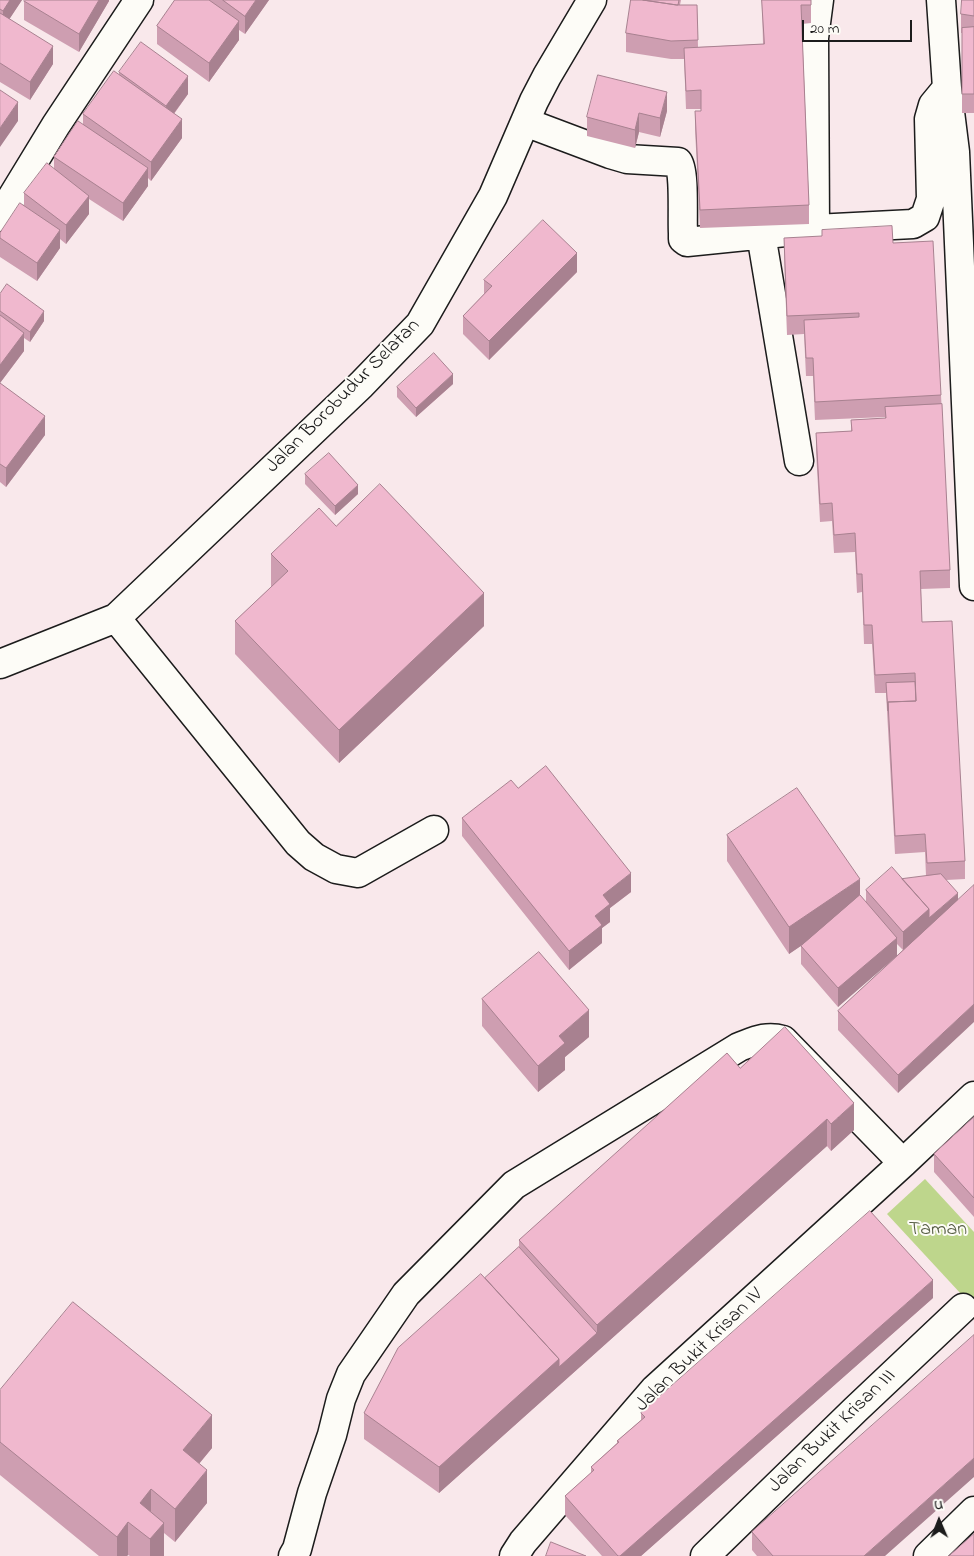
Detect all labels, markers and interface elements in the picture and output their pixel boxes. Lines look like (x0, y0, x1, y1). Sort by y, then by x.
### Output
scale bar (804, 10, 914, 42)
text: 20 m (810, 18, 839, 40)
street label: Jalan Borobudur Selatan (262, 315, 426, 479)
park label: Taman (909, 1219, 967, 1243)
street label: Jalan Bukit Krisan IV (631, 1284, 769, 1418)
street label: Jalan Bukit Krisan III (764, 1365, 902, 1499)
text: U (934, 1495, 943, 1516)
north arrow (914, 1496, 964, 1546)

